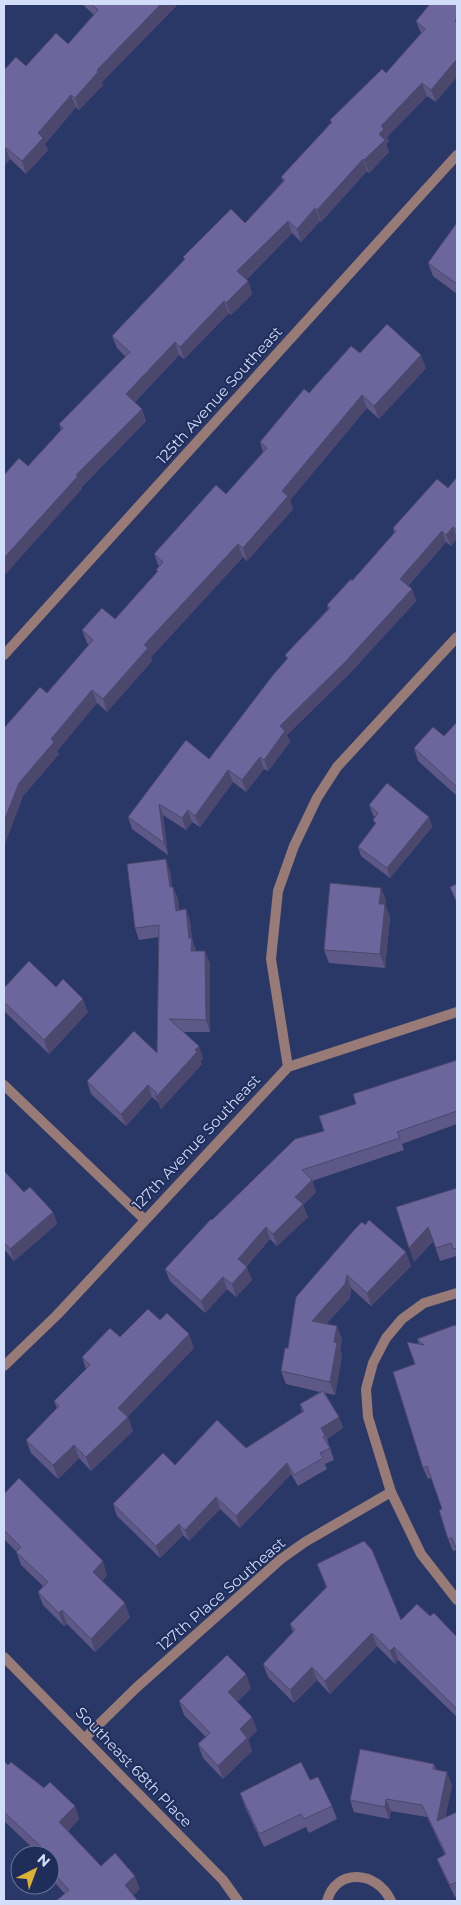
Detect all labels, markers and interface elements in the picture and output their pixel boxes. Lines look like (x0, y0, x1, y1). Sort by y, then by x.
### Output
street label: 125th Avenue Southeast (152, 322, 286, 468)
street label: 127th Avenue Southeast (128, 1070, 264, 1214)
street label: 127th Place Southeast (153, 1533, 289, 1655)
street label: Southeast 68th Place (72, 1703, 196, 1831)
north arrow (10, 1845, 60, 1895)
text: N (33, 1850, 54, 1871)

